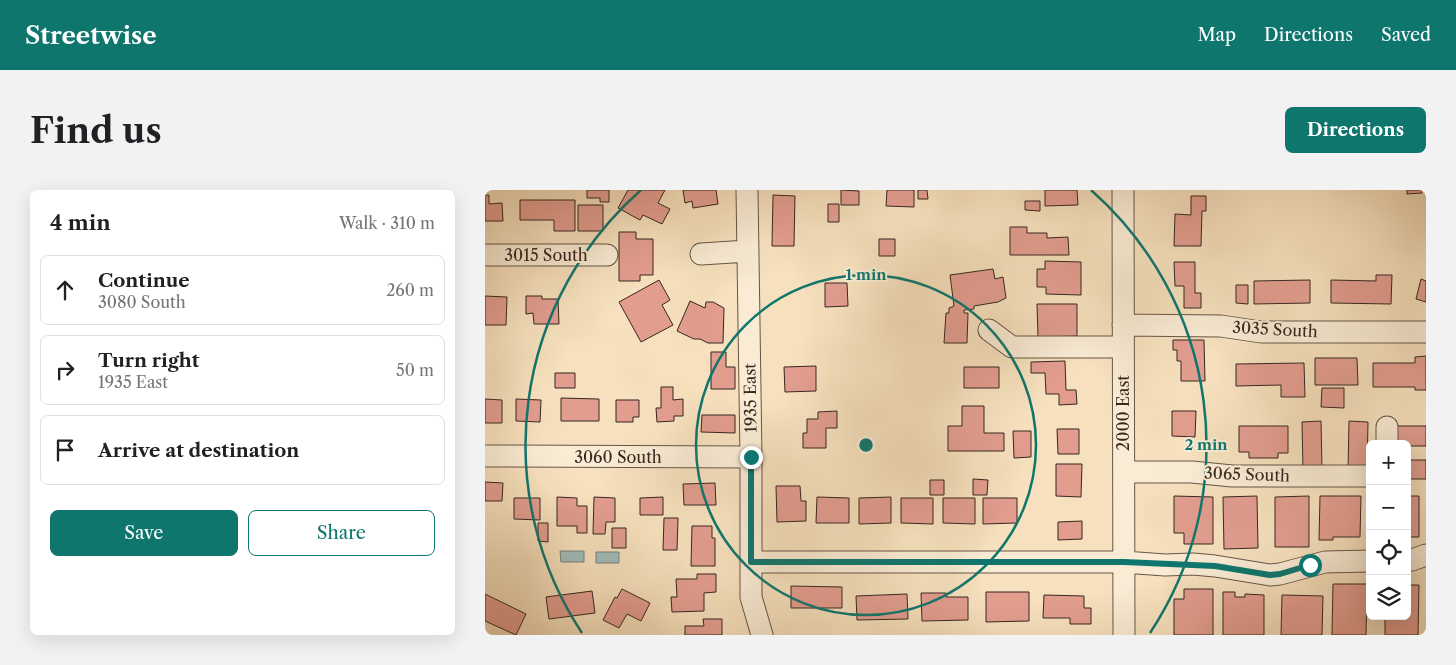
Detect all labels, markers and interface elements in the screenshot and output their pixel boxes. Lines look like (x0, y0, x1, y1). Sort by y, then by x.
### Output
text: Streetwise (25, 21, 157, 50)
text: Map (1197, 24, 1236, 46)
text: Directions (1264, 24, 1353, 46)
text: Saved (1381, 24, 1431, 46)
button: Directions (1285, 107, 1426, 153)
text: Find us (30, 109, 162, 152)
text: 4 min (50, 210, 111, 235)
text: Walk · 310 m (339, 213, 435, 233)
street label: 3015 South (504, 245, 588, 265)
text: 1 min (845, 265, 887, 284)
text: Continue (98, 269, 190, 292)
icon: ahead (51, 276, 79, 304)
text: 260 m (386, 280, 434, 300)
text: 3080 South (98, 292, 186, 312)
street label: 3035 South (1232, 317, 1318, 341)
text: Turn right (98, 349, 199, 372)
icon: right (51, 356, 79, 384)
text: 50 m (396, 360, 434, 380)
street label: 1935 East (739, 363, 761, 433)
text: 1935 East (98, 372, 168, 392)
street label: 2000 East (1113, 375, 1133, 451)
text: 2 min (1184, 435, 1228, 454)
icon: arrive (51, 436, 79, 464)
centre of rings (857, 436, 875, 454)
text: Arrive at destination (98, 439, 299, 462)
map controls (1366, 440, 1411, 620)
button: + (1366, 440, 1411, 485)
route end (740, 446, 763, 469)
street label: 3060 South (574, 447, 662, 467)
street label: 3065 South (1204, 463, 1290, 485)
button: − (1366, 485, 1411, 530)
button: Save (50, 510, 238, 556)
button: Share (248, 510, 435, 556)
button: locate (1366, 530, 1411, 575)
route start (1299, 554, 1322, 577)
button: layers (1366, 575, 1411, 620)

